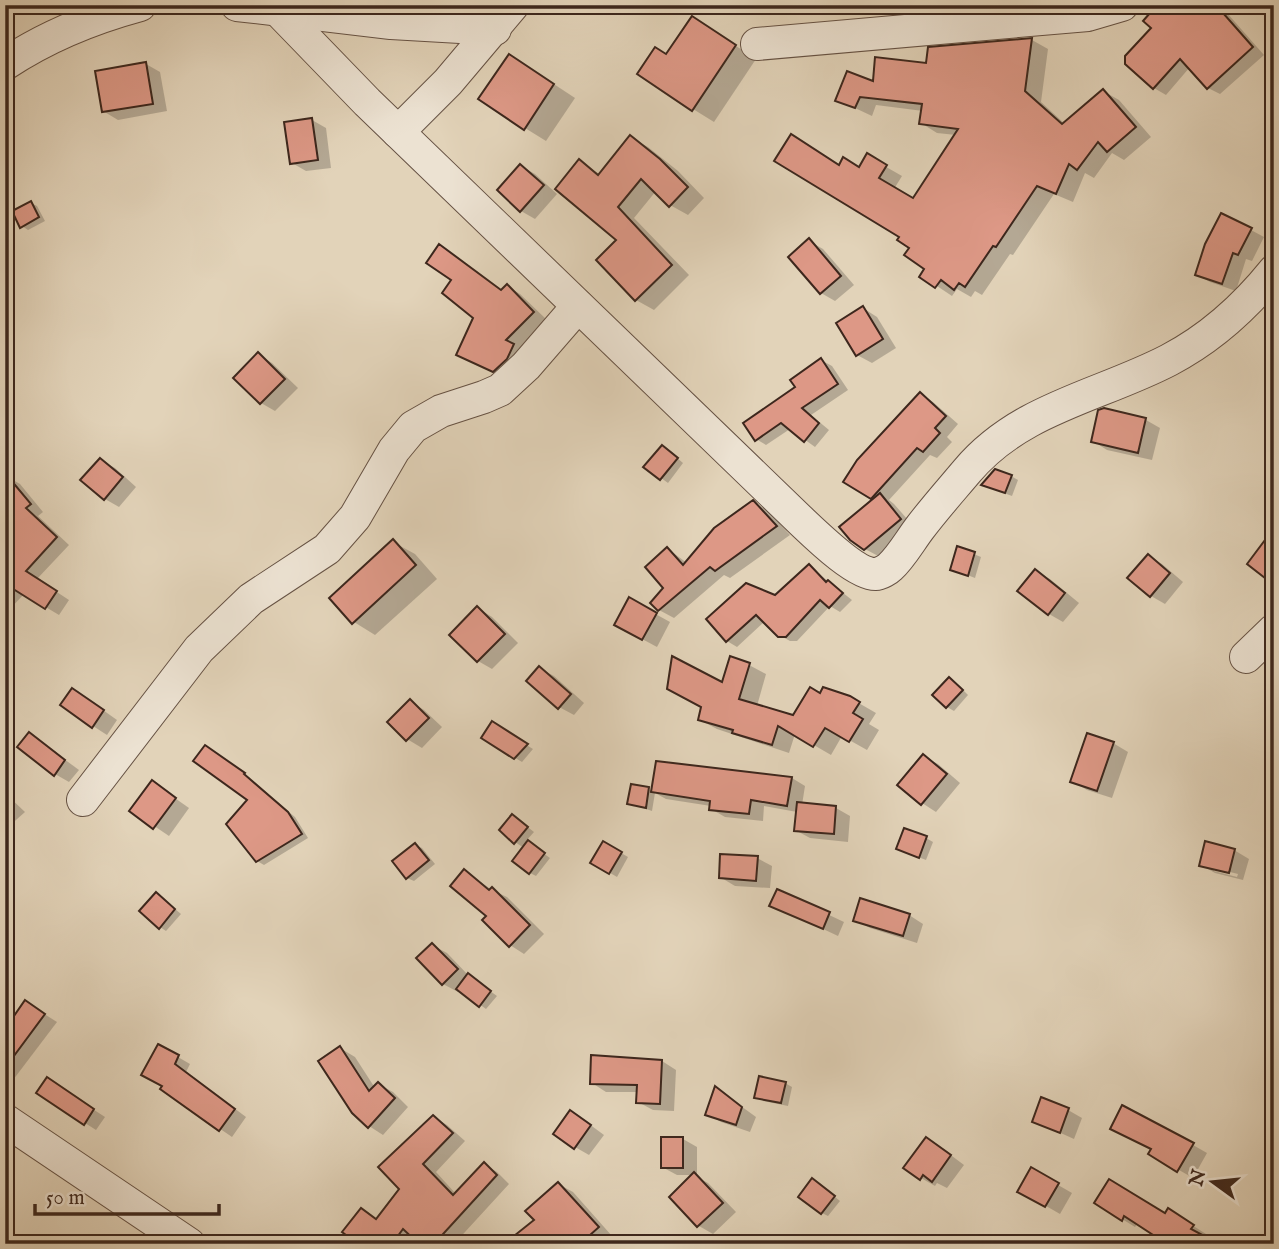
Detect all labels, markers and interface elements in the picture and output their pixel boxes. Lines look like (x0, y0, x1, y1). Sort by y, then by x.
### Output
north arrow (1178, 1148, 1248, 1218)
text: N (1185, 1167, 1212, 1190)
scale bar (35, 1172, 219, 1216)
text: 50 m (46, 1185, 85, 1212)

